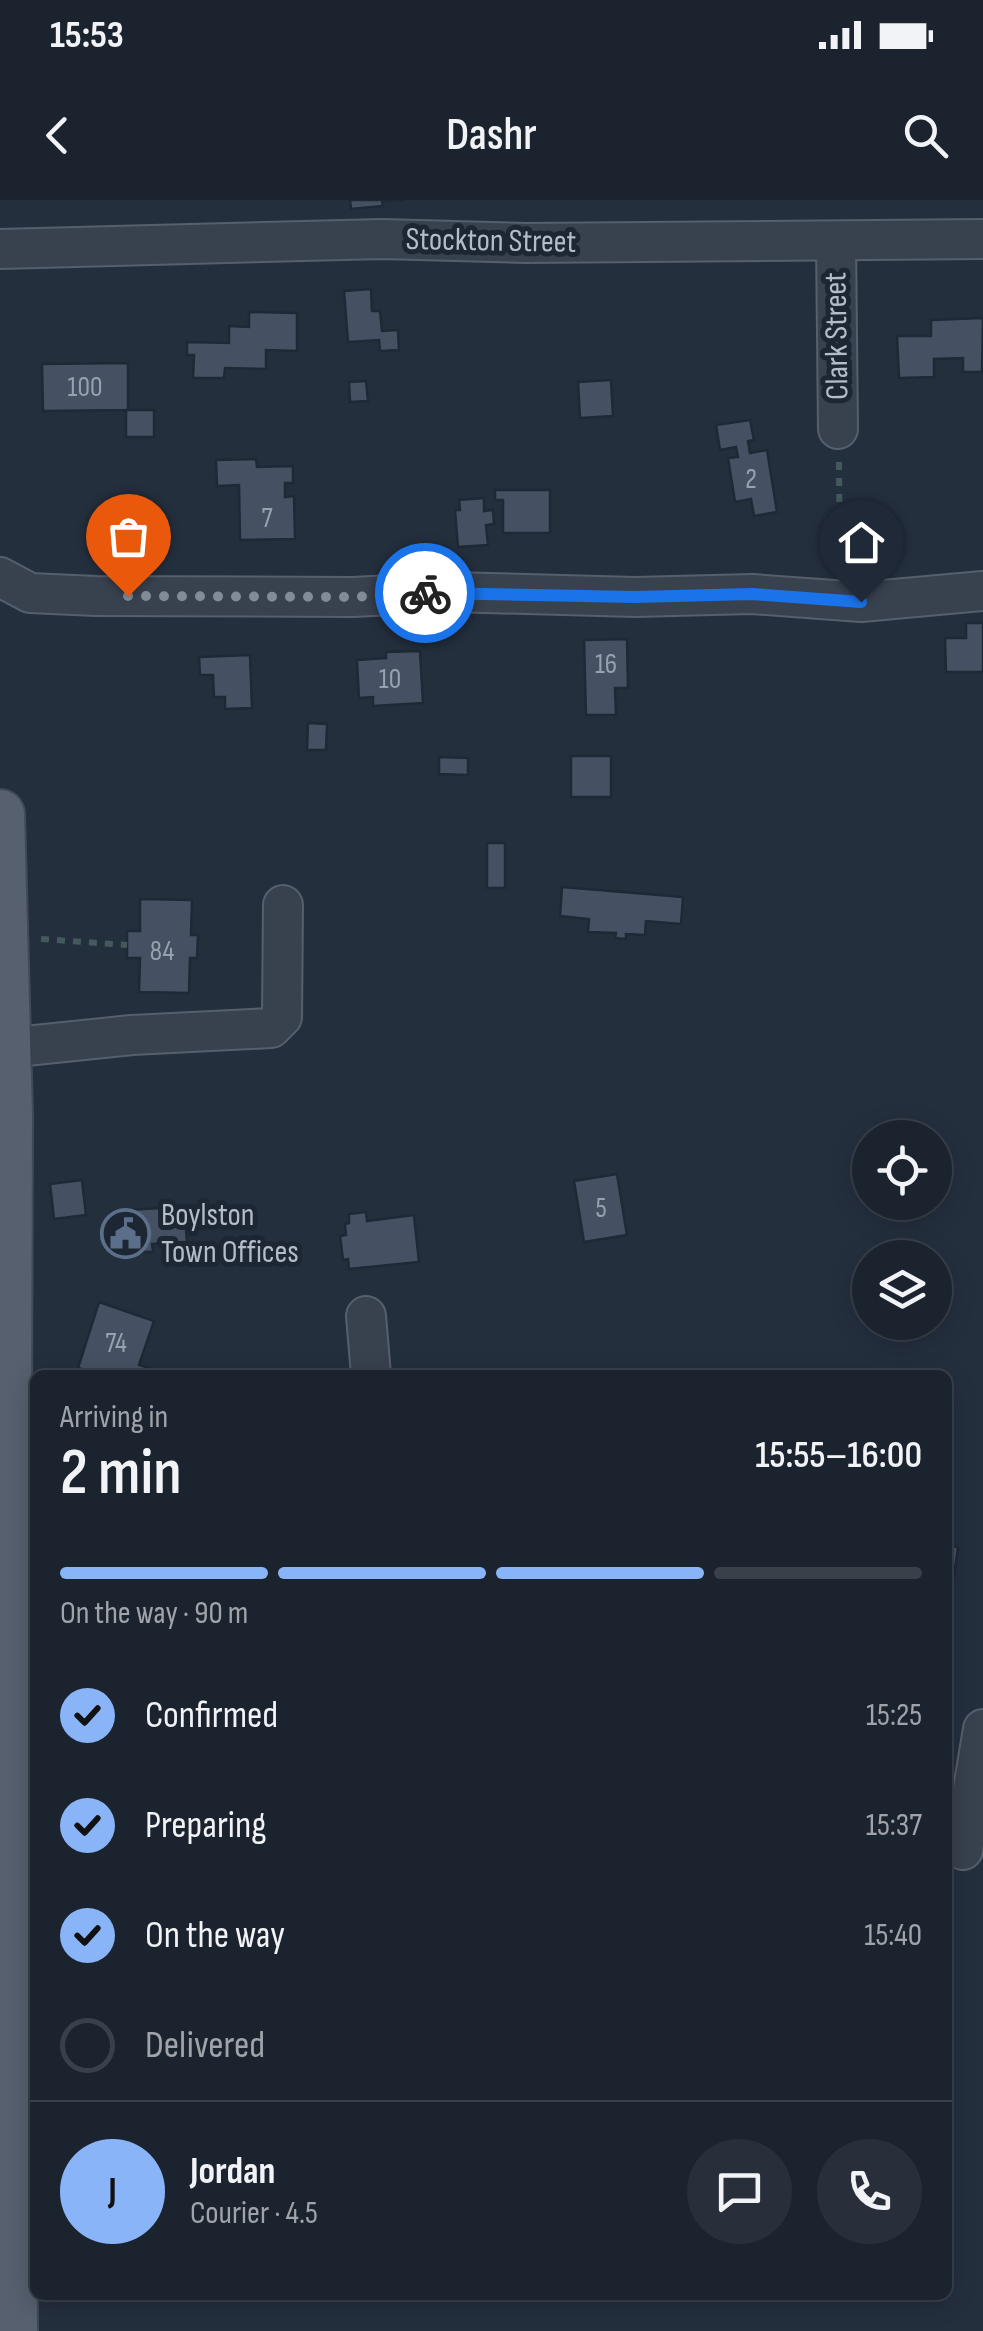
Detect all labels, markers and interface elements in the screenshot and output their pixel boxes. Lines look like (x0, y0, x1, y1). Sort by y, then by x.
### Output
text: 15:53 (50, 13, 124, 58)
icon: back (30, 108, 85, 163)
text: Dashr (446, 108, 537, 163)
icon: search (898, 108, 953, 163)
street label: Stockton Street (405, 220, 577, 262)
street label: Clark Street (816, 272, 858, 400)
house number: 100 (68, 371, 102, 404)
house number: 2 (745, 463, 757, 496)
pin (86, 494, 171, 597)
pin (819, 500, 904, 603)
house number: 7 (261, 502, 273, 535)
icon: bag (101, 509, 156, 564)
icon: home (834, 515, 889, 570)
courier (375, 543, 475, 643)
icon: bike (398, 566, 453, 621)
house number: 16 (595, 648, 617, 681)
house number: 10 (379, 663, 401, 696)
house number: 84 (150, 935, 175, 968)
map controls (852, 1120, 952, 1340)
button: locate (852, 1120, 952, 1220)
house number: 5 (595, 1192, 607, 1225)
place label: Boylston Town Offices (161, 1196, 299, 1272)
public building icon: Boylston Town Offices (100, 1207, 152, 1259)
button: layers (852, 1240, 952, 1340)
house number: 74 (105, 1327, 127, 1360)
text: Arriving in (60, 1398, 168, 1437)
text: 15:55–16:00 (755, 1433, 922, 1478)
text: 2 min (60, 1435, 182, 1513)
text: On the way · 90 m (60, 1594, 248, 1633)
icon: check (60, 1688, 115, 1743)
text: Confirmed (145, 1693, 278, 1738)
text: 15:25 (866, 1696, 922, 1735)
icon: check (60, 1798, 115, 1853)
text: Preparing (145, 1803, 266, 1848)
text: 15:37 (866, 1806, 922, 1845)
icon: check (60, 1908, 115, 1963)
text: On the way (145, 1913, 285, 1958)
text: 15:40 (864, 1916, 922, 1955)
text: Delivered (145, 2023, 265, 2068)
button: chat (687, 2139, 792, 2244)
button: phone (817, 2139, 922, 2244)
text: Jordan (190, 2149, 275, 2194)
text: J (108, 2169, 117, 2214)
text: Courier · 4.5 (190, 2194, 318, 2233)

